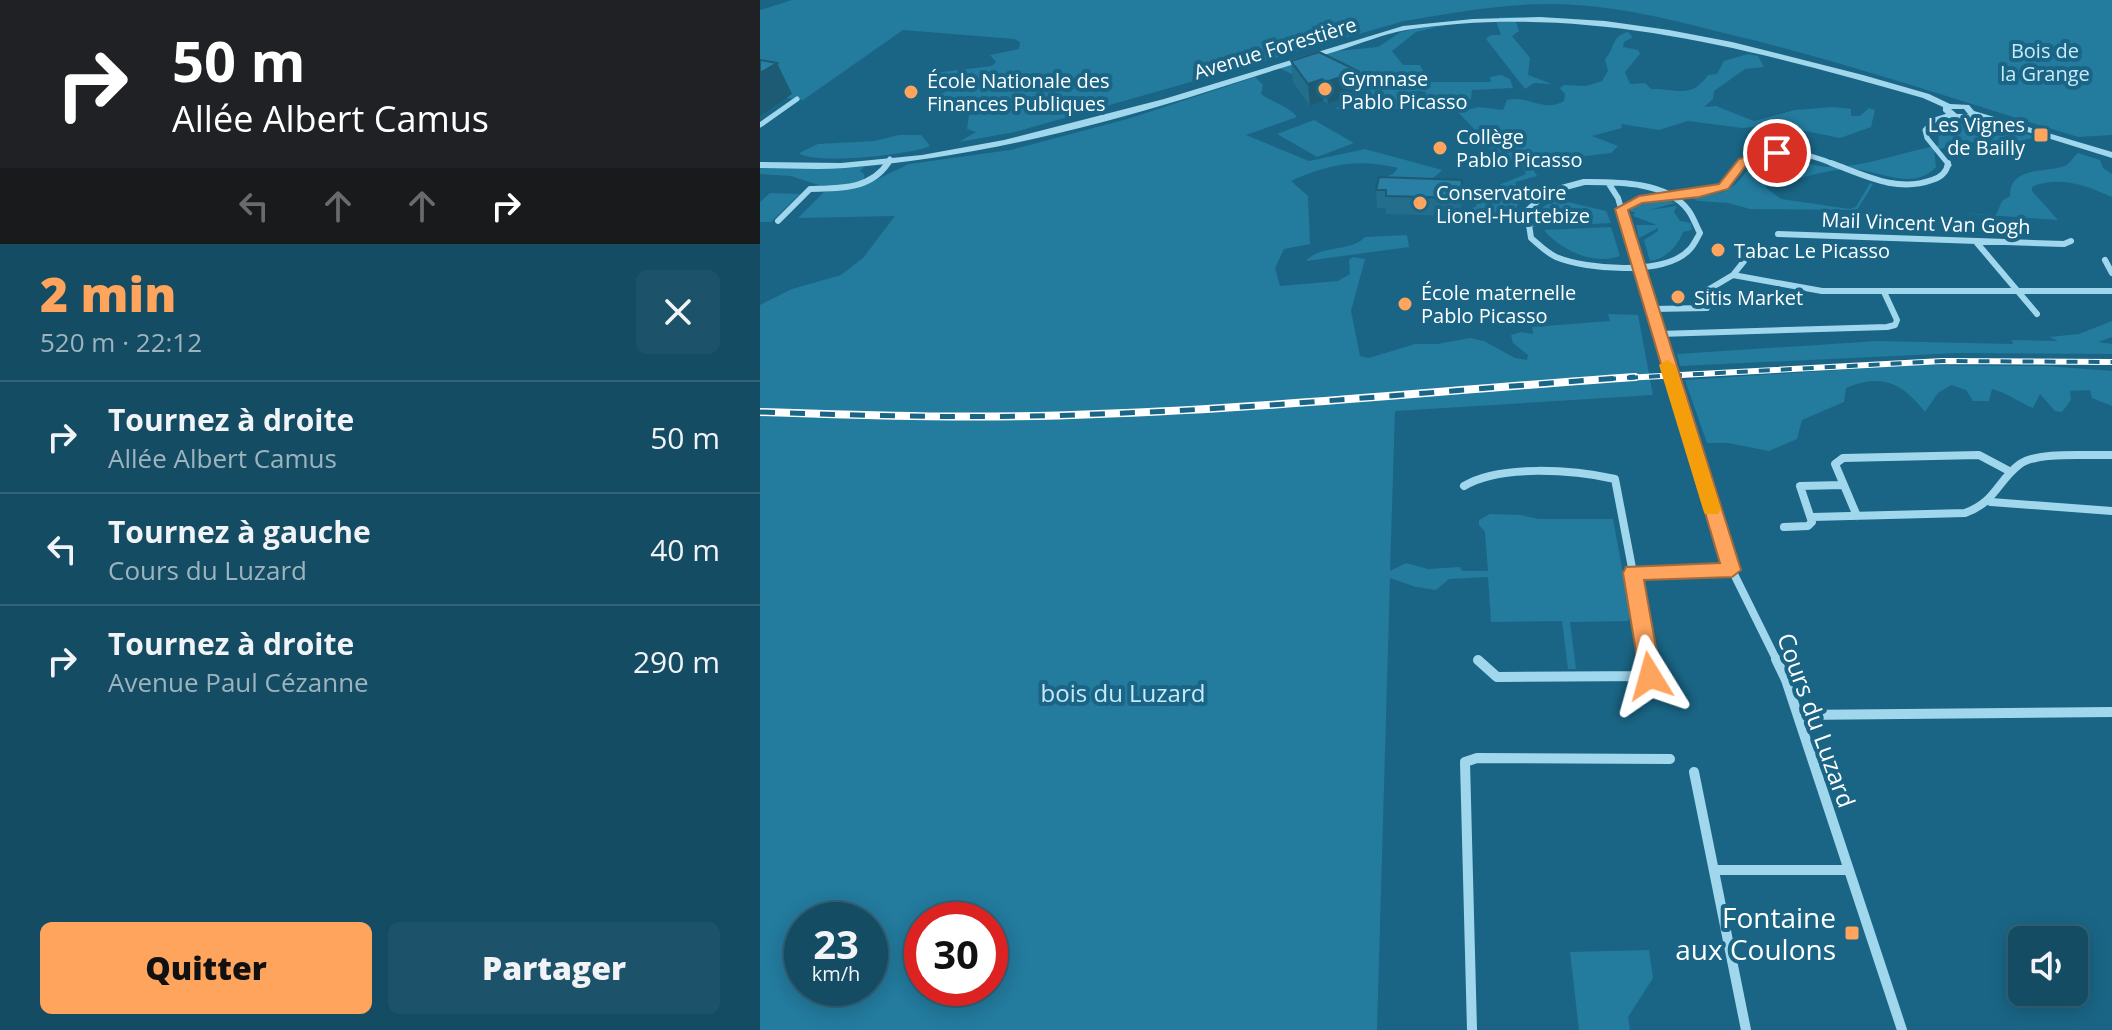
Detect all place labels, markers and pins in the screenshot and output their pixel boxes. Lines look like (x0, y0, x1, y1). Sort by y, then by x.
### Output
place label: Gymnase Pablo Picasso (1341, 65, 1468, 115)
place label: École Nationale des Finances Publiques (927, 67, 1109, 117)
marker: Gymnase Pablo Picasso (1316, 80, 1334, 98)
marker: École Nationale des Finances Publiques (902, 83, 920, 101)
place label: Les Vignes de Bailly (1928, 111, 2026, 161)
pin (1743, 119, 1811, 187)
place label: Collège Pablo Picasso (1456, 123, 1583, 173)
marker: Les Vignes de Bailly (2032, 126, 2050, 144)
marker: Collège Pablo Picasso (1431, 139, 1449, 157)
place label: Conservatoire Lionel-Hurtebize (1436, 179, 1590, 229)
marker: Conservatoire Lionel-Hurtebize (1411, 194, 1429, 212)
place label: Tabac Le Picasso (1734, 237, 1890, 264)
marker: Tabac Le Picasso (1709, 241, 1727, 259)
place label: École maternelle Pablo Picasso (1421, 279, 1576, 329)
place label: Sitis Market (1694, 284, 1803, 311)
marker: Sitis Market (1669, 288, 1687, 306)
marker: École maternelle Pablo Picasso (1396, 295, 1414, 313)
place label: Fontaine aux Coulons (1675, 898, 1836, 968)
marker: Fontaine aux Coulons (1843, 924, 1861, 942)

